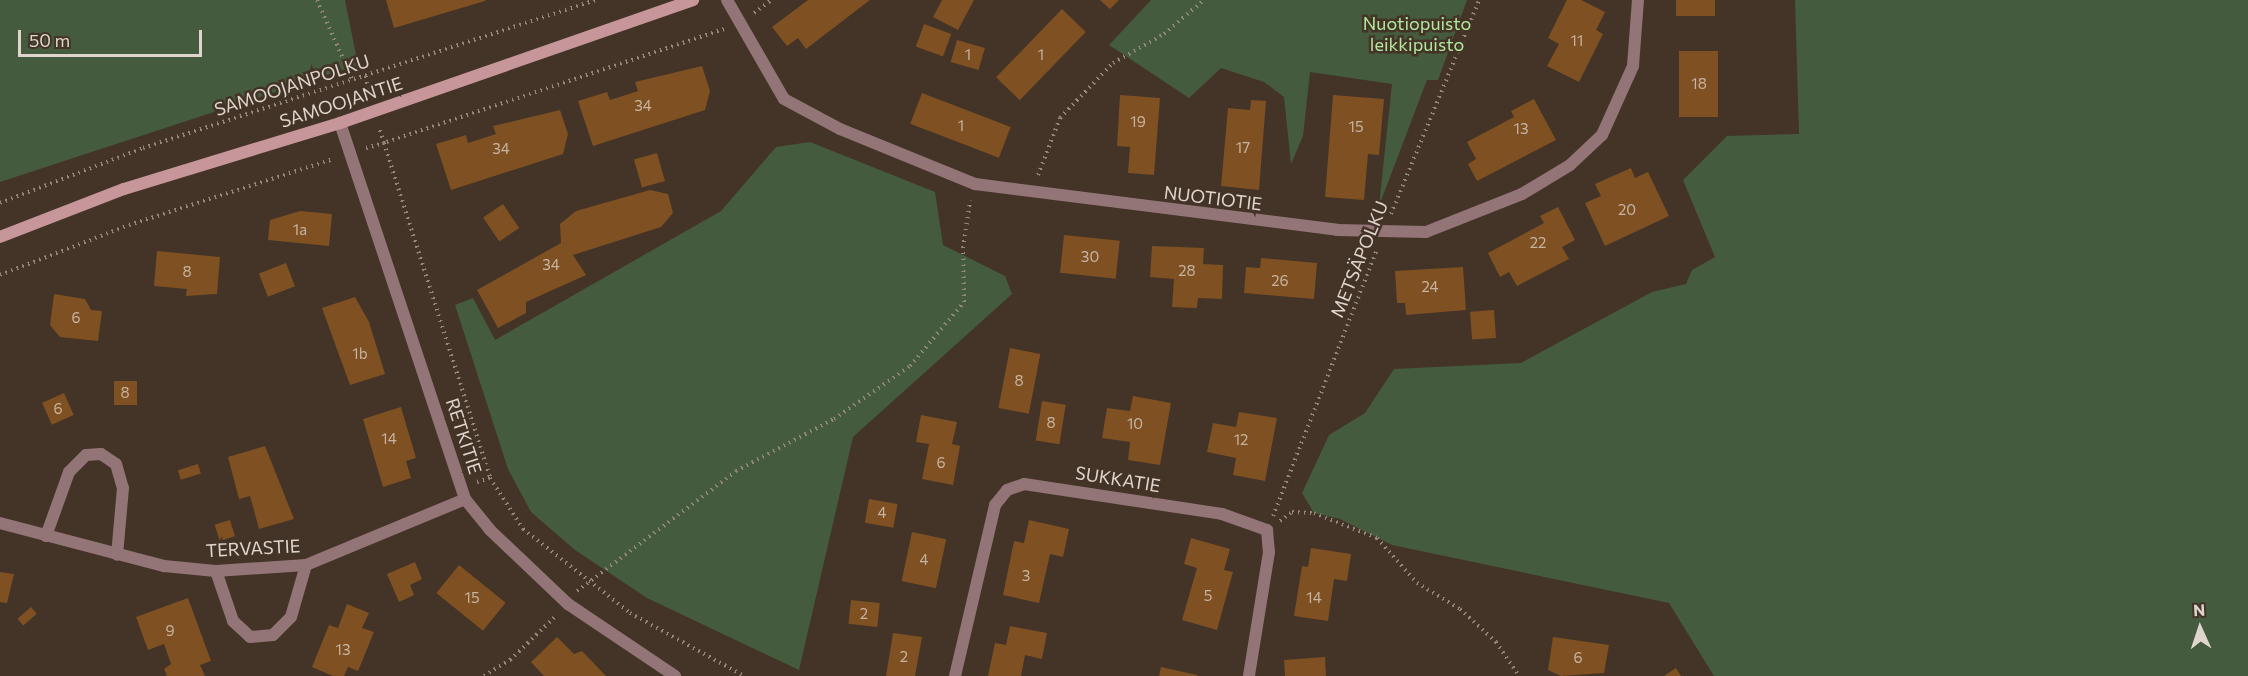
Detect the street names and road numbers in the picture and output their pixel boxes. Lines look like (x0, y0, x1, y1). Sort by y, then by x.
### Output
street label: SAMOOJANPOLKU (212, 50, 372, 120)
street label: SAMOOJANTIE (277, 72, 405, 132)
street label: NUOTIOTIE (1163, 181, 1263, 215)
street label: METSÄPOLKU (1326, 197, 1392, 321)
street label: RETKITIE (442, 395, 486, 477)
street label: SUKKATIE (1074, 462, 1162, 496)
street label: TERVASTIE (205, 535, 301, 561)

